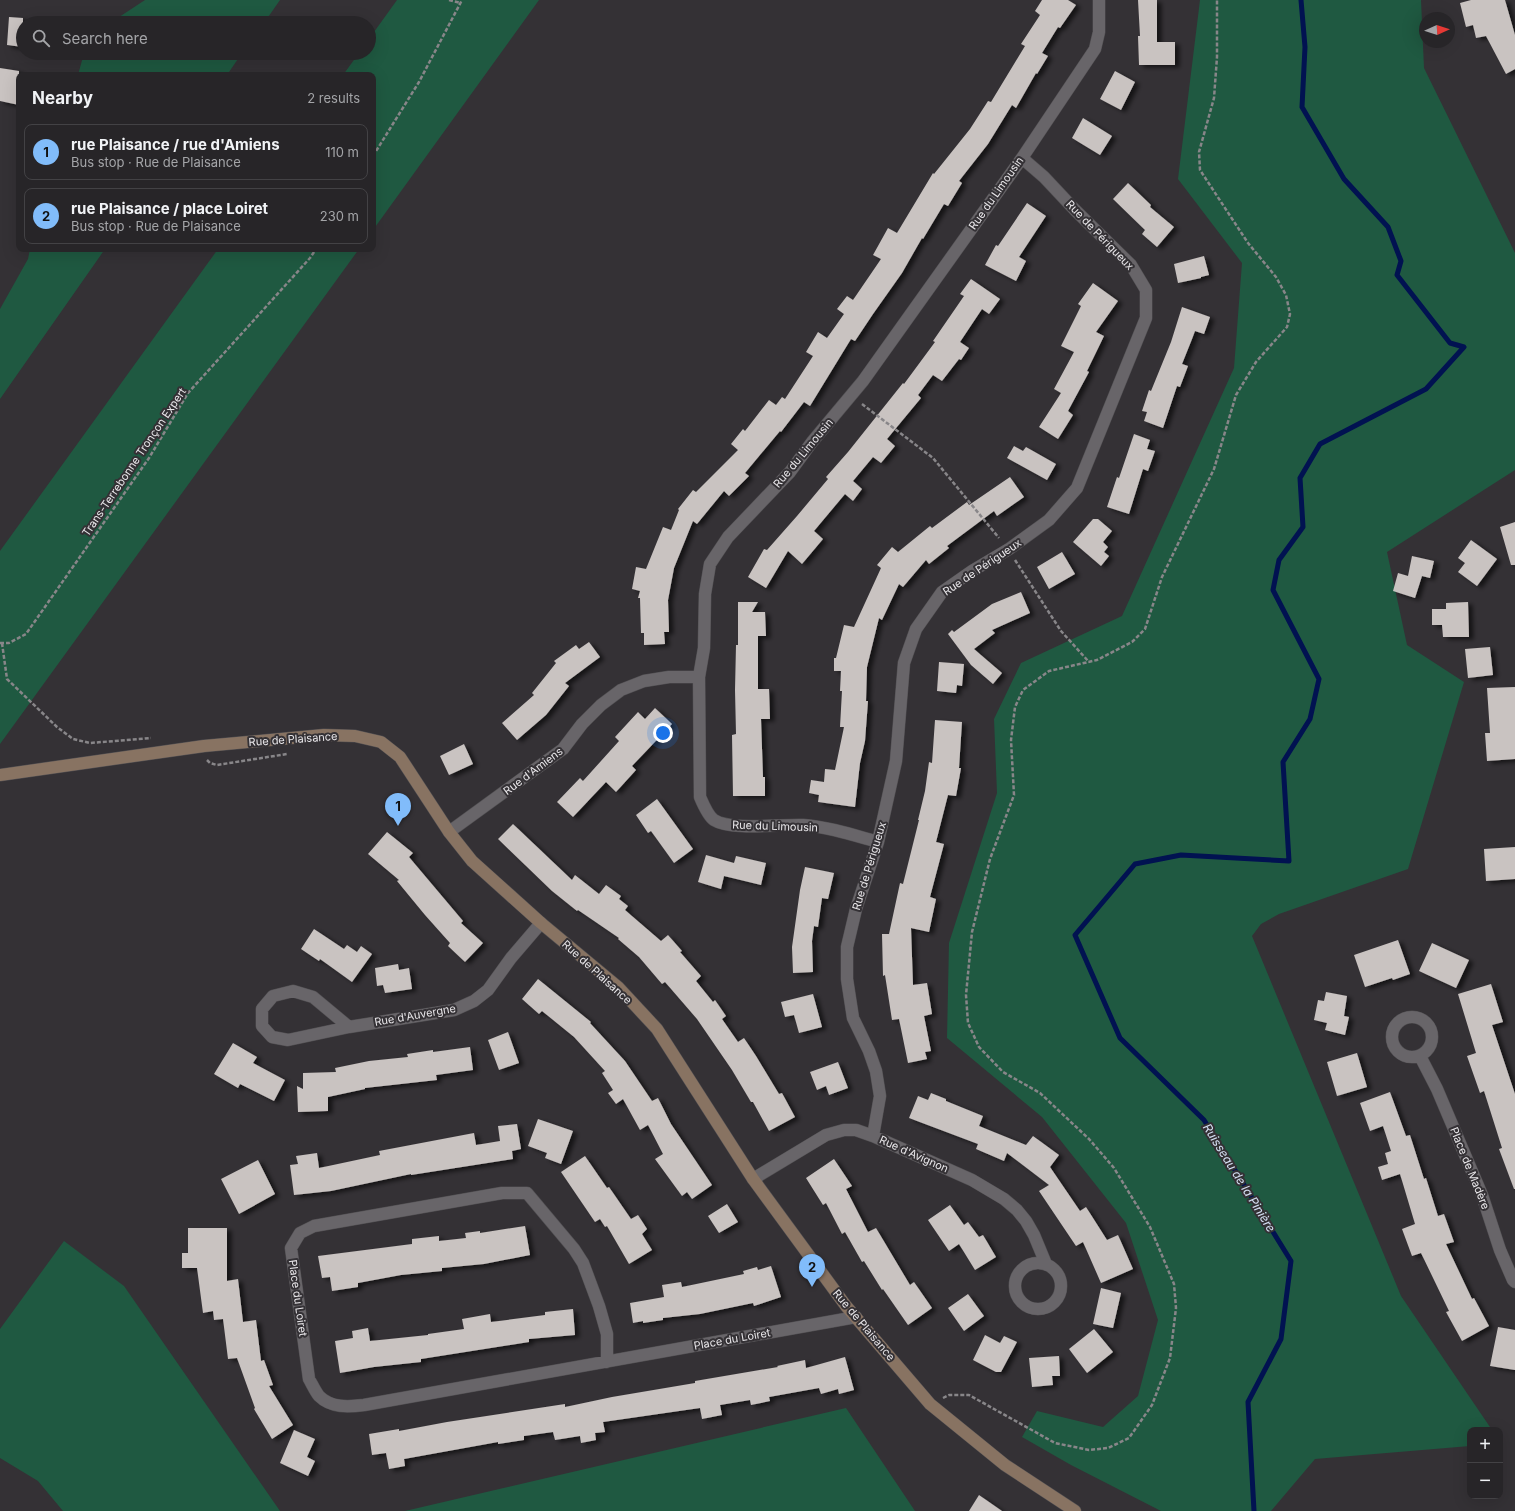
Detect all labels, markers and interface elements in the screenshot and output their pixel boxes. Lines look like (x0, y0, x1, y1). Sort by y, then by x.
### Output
north arrow (1419, 12, 1455, 48)
search box (16, 16, 376, 60)
icon: search (30, 27, 52, 49)
text: Search here (62, 29, 148, 48)
text: Nearby (32, 88, 93, 108)
text: 2 results (307, 90, 360, 106)
text: rue Plaisance / rue d'Amiens (71, 135, 280, 154)
text: 1 (43, 144, 49, 160)
text: 110 m (325, 144, 359, 160)
text: Bus stop · Rue de Plaisance (71, 154, 241, 170)
street label: Rue du Limousin (966, 154, 1026, 232)
street label: Rue de Périgueux (1063, 197, 1137, 273)
text: rue Plaisance / place Loiret (71, 199, 268, 218)
text: 2 (42, 208, 50, 224)
text: 230 m (320, 208, 359, 224)
text: Bus stop · Rue de Plaisance (71, 218, 241, 234)
street label: Trans-Terrebonne Tronçon Expert (79, 385, 189, 539)
street label: Rue du Limousin (770, 416, 836, 490)
street label: Rue de Périgueux (940, 536, 1024, 598)
your location (653, 723, 673, 743)
street label: Rue de Plaisance (248, 729, 338, 749)
street label: Rue d'Amiens (500, 744, 566, 798)
pin: 1 (385, 793, 411, 826)
street label: Rue du Limousin (732, 818, 818, 834)
street label: Rue de Périgueux (849, 820, 889, 912)
street label: Rue de Plaisance (559, 937, 635, 1007)
street label: Rue d'Auvergne (373, 1001, 457, 1029)
water label: Ruisseau de la Pinière (1200, 1121, 1279, 1235)
street label: Place de Madère (1447, 1125, 1493, 1211)
street label: Rue d'Avignon (877, 1132, 951, 1176)
pin: 2 (799, 1254, 825, 1287)
street label: Place du Loiret (286, 1259, 310, 1338)
street label: Rue de Plaisance (830, 1286, 898, 1364)
street label: Place du Loiret (693, 1325, 772, 1353)
map controls (1467, 1427, 1503, 1499)
button: + (1467, 1427, 1503, 1463)
button: − (1467, 1463, 1503, 1499)

